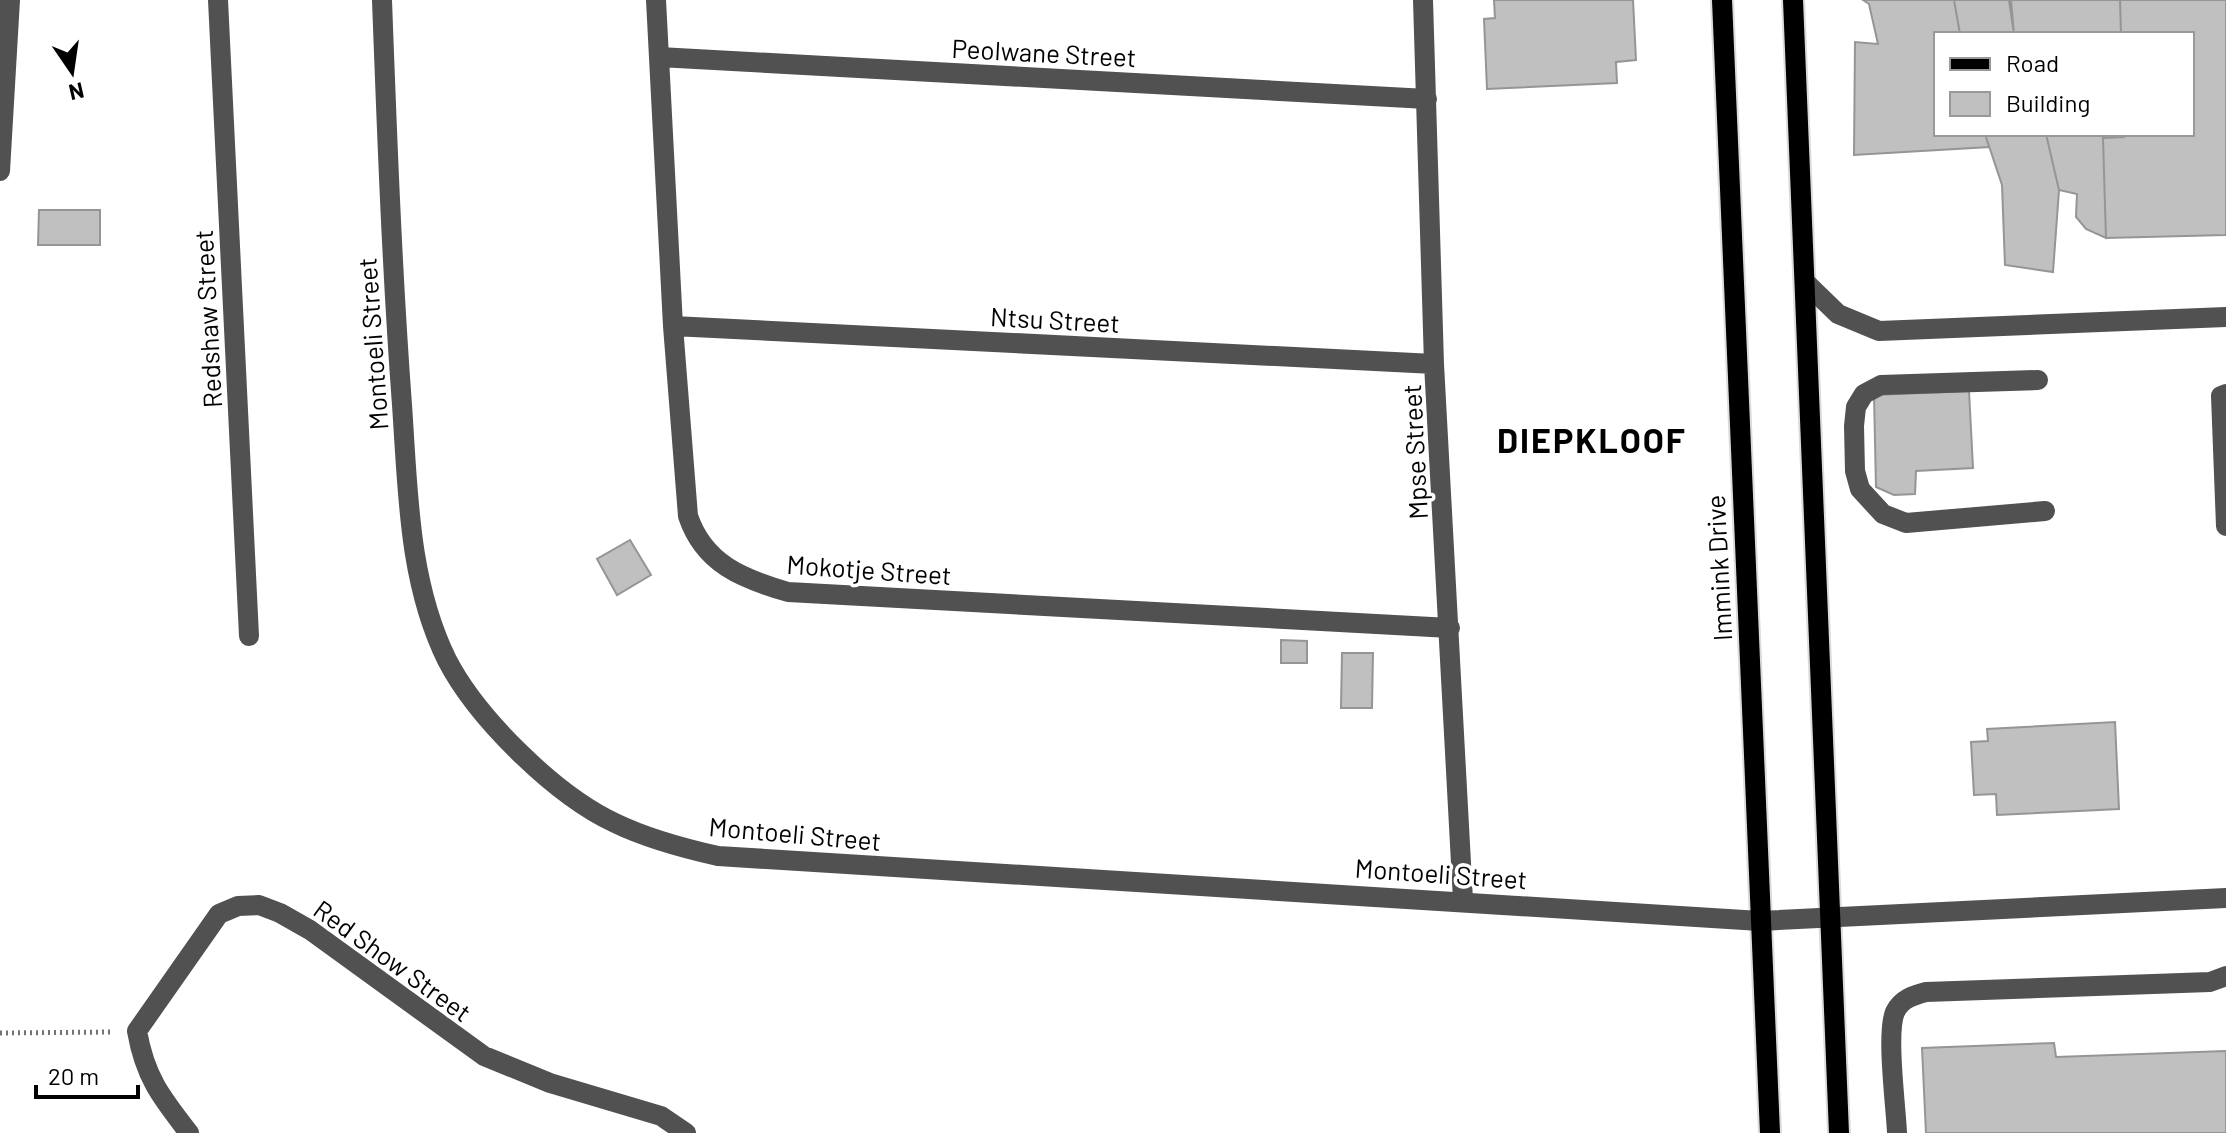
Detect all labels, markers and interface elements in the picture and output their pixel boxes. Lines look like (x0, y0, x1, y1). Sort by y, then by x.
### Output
north arrow (32, 32, 112, 112)
street label: Peolwane Street (951, 32, 1137, 72)
legend (1934, 32, 2194, 136)
text: Road (2006, 48, 2059, 77)
text: N (67, 78, 87, 107)
text: Building (2006, 88, 2090, 117)
street label: Redshaw Street (187, 229, 227, 409)
street label: Montoeli Street (351, 257, 393, 431)
street label: Ntsu Street (989, 300, 1121, 338)
street label: Mpse Street (1395, 384, 1433, 520)
district label: DIEPKLOOF (1497, 419, 1687, 460)
street label: Immink Drive (1699, 494, 1737, 642)
street label: Mokotje Street (786, 548, 952, 590)
street label: Montoeli Street (708, 810, 882, 856)
street label: Montoeli Street (1354, 852, 1528, 894)
street label: Red Show Street (308, 893, 478, 1027)
scale bar (36, 1049, 138, 1099)
text: 20 m (48, 1061, 99, 1090)

